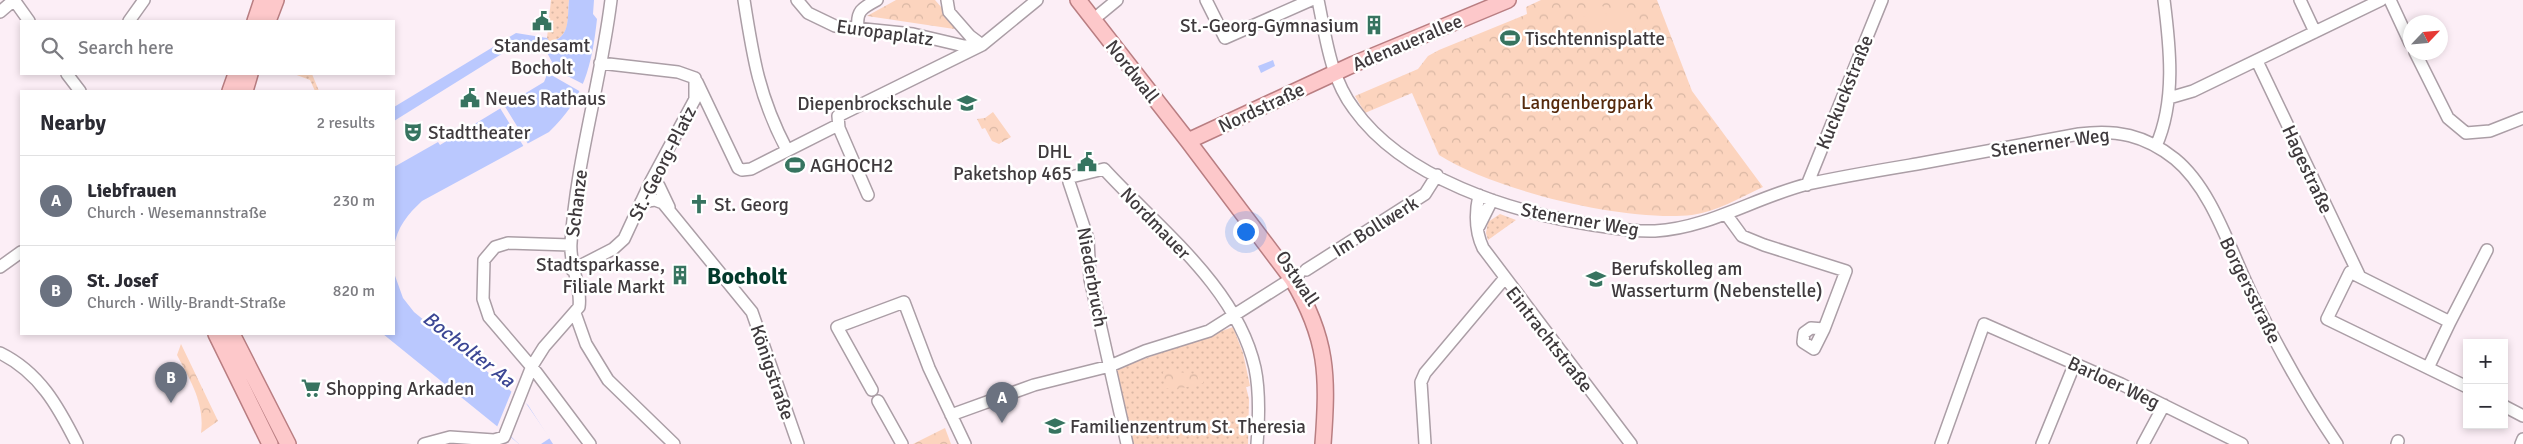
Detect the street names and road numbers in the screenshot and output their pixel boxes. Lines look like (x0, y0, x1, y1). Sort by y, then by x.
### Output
street label: Adenauerallee (1349, 9, 1466, 77)
street label: Europaplatz (835, 14, 935, 52)
street label: Kuckuckstraße (1811, 32, 1879, 153)
street label: Nordwall (1100, 35, 1164, 108)
street label: Nordstraße (1214, 77, 1308, 138)
street label: St.-Georg-Platz (624, 102, 702, 225)
street label: Hagestraße (2276, 121, 2338, 217)
street label: Stenerner Weg (1989, 123, 2111, 163)
street label: Schanze (561, 168, 593, 238)
street label: Nordmauer (1115, 183, 1196, 265)
street label: Im Bollwerk (1328, 191, 1423, 263)
street label: Stenerner Weg (1519, 198, 1641, 242)
street label: Niederbruch (1071, 225, 1113, 329)
street label: Borgersstraße (2214, 233, 2286, 348)
street label: Ostwall (1270, 246, 1324, 311)
street label: Eintrachtstraße (1500, 282, 1598, 397)
street label: Königstraße (745, 321, 800, 423)
street label: Barloer Weg (2064, 351, 2164, 415)

